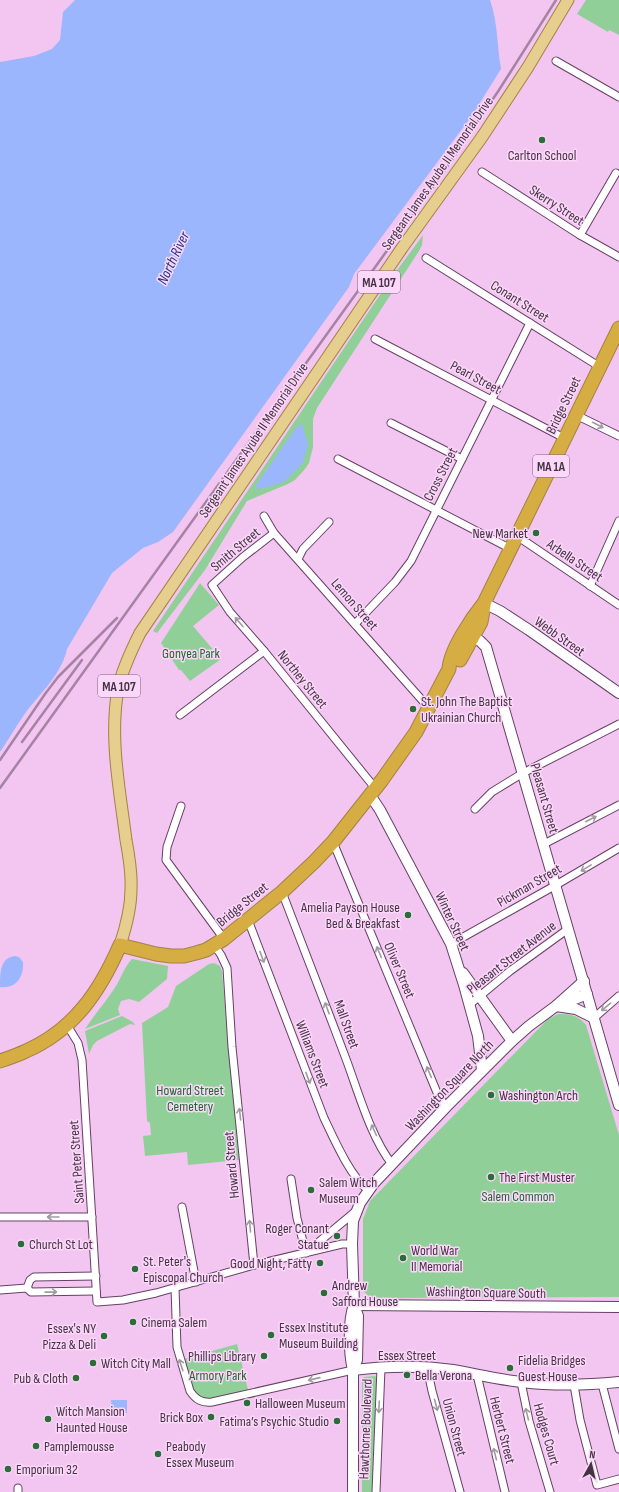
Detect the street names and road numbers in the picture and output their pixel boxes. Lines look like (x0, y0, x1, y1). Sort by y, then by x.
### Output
street label: Sergeant James Ayube II Memorial Drive (378, 93, 497, 253)
street label: Skerry Street (526, 181, 587, 229)
road number: MA 107 (358, 271, 400, 293)
street label: Conant Street (487, 277, 552, 326)
street label: Pearl Street (447, 357, 504, 398)
street label: Sergeant James Ayube II Memorial Drive (195, 360, 312, 521)
street label: Bridge Street (542, 374, 585, 437)
street label: Cross Street (420, 445, 461, 504)
road number: MA 1A (533, 455, 569, 477)
street label: Smith Street (207, 524, 264, 575)
street label: Arbella Street (543, 535, 606, 585)
street label: Lemon Street (327, 575, 382, 634)
street label: Webb Street (531, 613, 588, 660)
street label: Northey Street (274, 647, 331, 712)
road number: MA 107 (98, 675, 140, 697)
street label: Pleasant Street (526, 761, 563, 835)
street label: Pickman Street (494, 860, 565, 911)
street label: Bridge Street (213, 878, 272, 930)
street label: Winter Street (431, 889, 474, 954)
street label: Pleasant Street Avenue (463, 917, 559, 997)
street label: Oliver Street (380, 940, 419, 1001)
street label: Mall Street (330, 997, 363, 1051)
street label: Williams Street (292, 1018, 333, 1090)
street label: Washington Square North (402, 1036, 497, 1134)
street label: Saint Peter Street (65, 1120, 88, 1204)
street label: Howard Street (220, 1131, 243, 1199)
street label: Washington Square South (426, 1283, 546, 1302)
street label: Essex Street (378, 1347, 436, 1364)
street label: Hawthorne Boulevard (355, 1378, 376, 1480)
street label: Herbert Street (486, 1395, 519, 1465)
street label: Union Street (439, 1396, 470, 1458)
street label: Hodges Court (530, 1401, 564, 1467)

